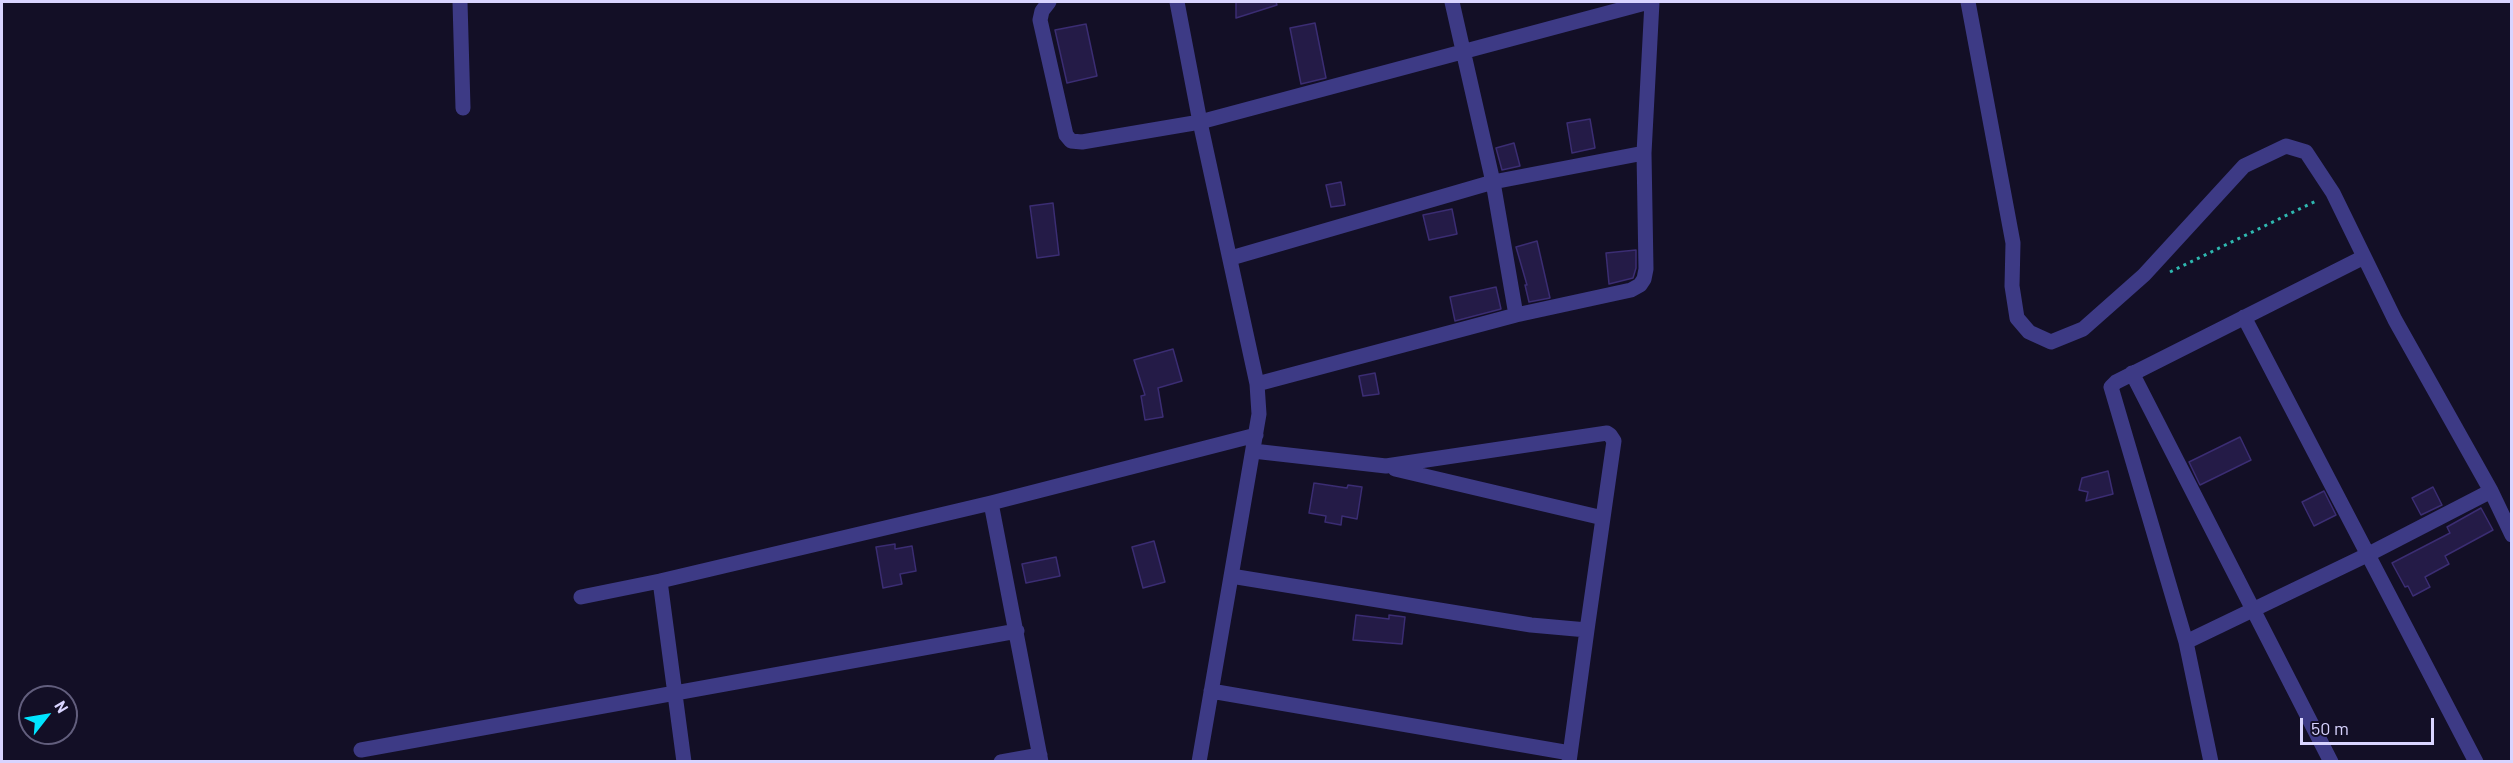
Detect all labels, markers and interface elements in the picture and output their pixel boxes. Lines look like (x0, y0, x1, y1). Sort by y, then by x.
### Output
north arrow (18, 685, 78, 745)
text: N (51, 697, 73, 716)
scale bar (2303, 706, 2436, 744)
text: 50 m (2311, 717, 2349, 739)

